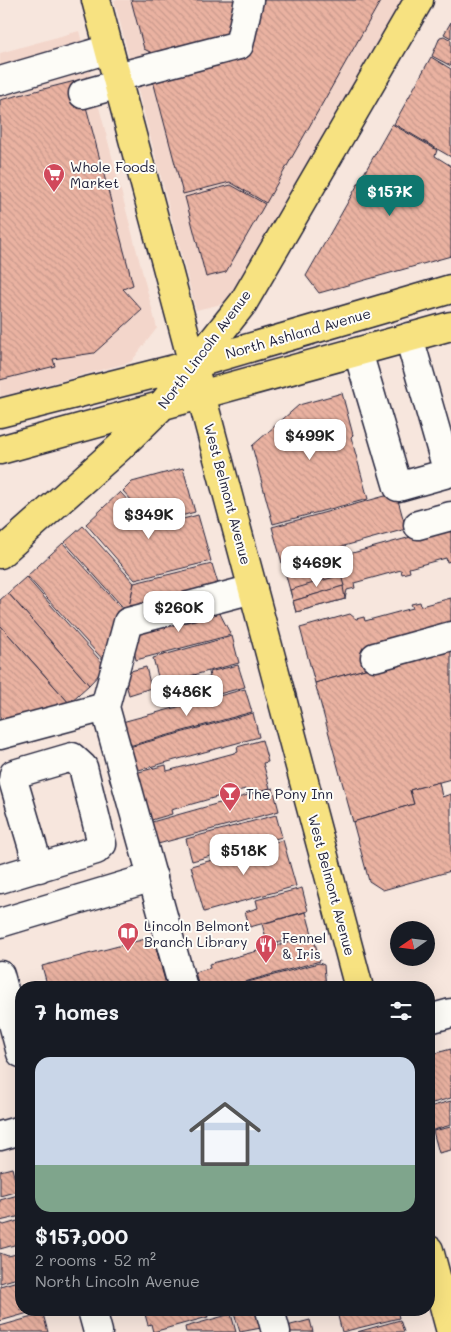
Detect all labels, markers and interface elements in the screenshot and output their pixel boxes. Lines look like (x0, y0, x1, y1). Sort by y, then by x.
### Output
place label: Whole Foods Market (70, 157, 155, 192)
supermarket icon: Whole Foods Market (42, 162, 66, 193)
pin: $157K (355, 174, 425, 217)
text: $157K (367, 180, 413, 201)
street label: North Lincoln Avenue (153, 286, 255, 412)
street label: North Ashland Avenue (223, 303, 373, 363)
pin: $499K (275, 418, 345, 461)
street label: West Belmont Avenue (200, 421, 256, 567)
text: $499K (285, 424, 335, 445)
pin: $349K (114, 498, 184, 540)
text: $349K (124, 503, 174, 524)
pin: $469K (282, 546, 352, 588)
text: $469K (292, 551, 342, 572)
pin: $260K (144, 590, 214, 633)
text: $260K (154, 596, 204, 617)
pin: $486K (152, 674, 222, 717)
text: $486K (162, 680, 212, 701)
bar icon: The Pony Inn (218, 781, 242, 812)
place label: The Pony Inn (246, 784, 333, 803)
street label: West Belmont Avenue (304, 812, 360, 958)
pin: $518K (209, 834, 279, 876)
text: $518K (221, 839, 267, 860)
place label: Lincoln Belmont Branch Library (144, 916, 250, 951)
library icon: Lincoln Belmont Branch Library (116, 921, 140, 952)
north arrow (390, 921, 435, 966)
map controls (390, 921, 435, 966)
place label: Fennel & Iris (282, 928, 326, 963)
restaurant icon: Fennel & Iris (254, 933, 278, 964)
icon: filters (387, 997, 415, 1025)
text: 7 homes (35, 998, 119, 1025)
icon: home (180, 1089, 270, 1179)
text: $157,000 (35, 1222, 128, 1249)
text: 2 rooms · 52 m² (35, 1249, 156, 1270)
text: North Lincoln Avenue (35, 1270, 200, 1291)

